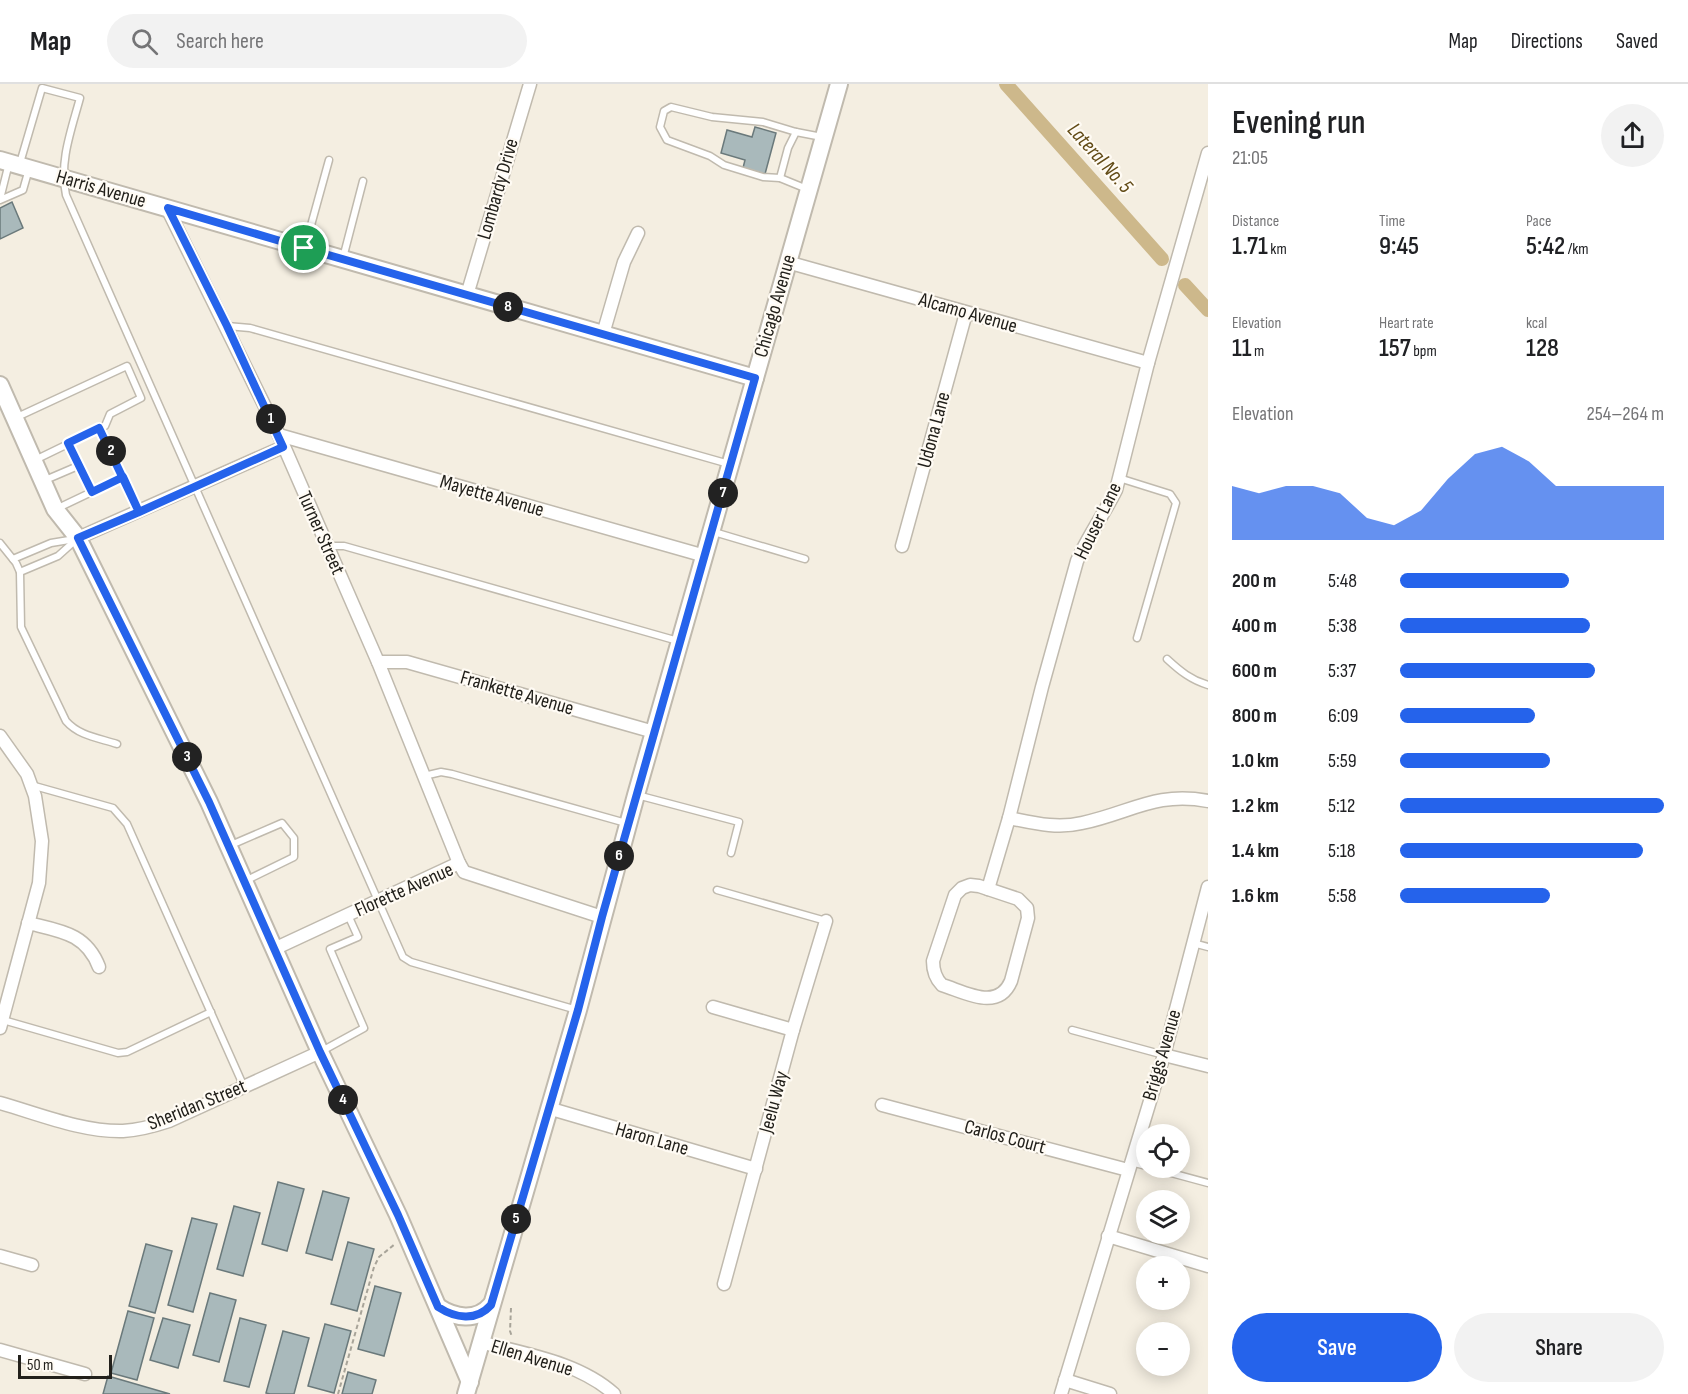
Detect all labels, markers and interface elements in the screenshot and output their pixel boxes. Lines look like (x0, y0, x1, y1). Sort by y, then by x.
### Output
search box (107, 14, 527, 68)
text: Map (30, 25, 71, 58)
icon: search (128, 25, 161, 58)
text: Search here (176, 28, 264, 55)
text: Map (1448, 29, 1478, 54)
text: Directions (1511, 29, 1583, 54)
text: Saved (1616, 29, 1658, 54)
text: Evening run (1232, 103, 1366, 143)
button: share (1601, 104, 1664, 167)
water label: Lateral No. 5 (1062, 118, 1138, 199)
street label: Lombardy Drive (472, 136, 524, 242)
text: 21:05 (1232, 146, 1268, 170)
street label: Harris Avenue (53, 165, 149, 213)
text: Distance (1232, 212, 1279, 231)
text: Time (1379, 212, 1405, 231)
text: Pace (1526, 212, 1551, 231)
pin (278, 222, 329, 273)
icon: arrive (287, 231, 320, 264)
text: 1.71 (1232, 231, 1268, 262)
text: 9:45 (1379, 231, 1419, 262)
text: 5:42 (1526, 231, 1565, 262)
text: km (1268, 240, 1287, 259)
text: /km (1565, 240, 1589, 259)
street label: Chicago Avenue (749, 252, 801, 360)
street label: Alcamo Avenue (915, 287, 1020, 338)
pin: 8 (493, 292, 523, 322)
text: 8 (504, 297, 512, 316)
text: Elevation (1232, 314, 1281, 333)
text: Heart rate (1379, 314, 1434, 333)
text: kcal (1526, 314, 1547, 333)
text: 11 (1232, 333, 1251, 364)
text: 157 (1379, 333, 1411, 364)
text: 128 (1526, 333, 1559, 364)
text: m (1251, 342, 1264, 361)
text: bpm (1411, 342, 1437, 361)
street label: Udona Lane (912, 389, 956, 471)
text: Elevation (1232, 402, 1294, 426)
text: 254–264 m (1586, 402, 1664, 426)
pin: 1 (256, 404, 286, 434)
text: 1 (268, 409, 274, 428)
pin: 2 (96, 436, 126, 466)
text: 2 (107, 441, 115, 460)
street label: Mayette Avenue (437, 470, 547, 522)
pin: 7 (708, 478, 738, 508)
street label: Houser Lane (1069, 479, 1127, 563)
text: 7 (720, 483, 726, 502)
street label: Turner Street (292, 488, 350, 578)
text: 200 m (1232, 569, 1276, 593)
text: 5:48 (1328, 569, 1357, 593)
text: 400 m (1232, 614, 1277, 638)
text: 5:38 (1328, 614, 1357, 638)
text: 600 m (1232, 659, 1277, 683)
text: 5:37 (1328, 659, 1356, 683)
street label: Frankette Avenue (458, 665, 576, 721)
text: 800 m (1232, 704, 1277, 728)
text: 6:09 (1328, 704, 1358, 728)
pin: 3 (172, 742, 202, 772)
text: 3 (183, 747, 191, 766)
text: 1.0 km (1232, 749, 1279, 773)
text: 5:59 (1328, 749, 1357, 773)
text: 1.2 km (1232, 794, 1279, 818)
text: 5:12 (1328, 794, 1355, 818)
text: 1.4 km (1232, 839, 1279, 863)
text: 5:18 (1328, 839, 1356, 863)
pin: 6 (604, 841, 634, 871)
text: 6 (615, 846, 623, 865)
street label: Florette Avenue (351, 858, 457, 922)
text: 1.6 km (1232, 884, 1279, 908)
text: 5:58 (1328, 884, 1357, 908)
street label: Briggs Avenue (1138, 1007, 1186, 1103)
street label: Jeelu Way (754, 1068, 794, 1137)
street label: Sheridan Street (144, 1074, 250, 1136)
pin: 4 (328, 1085, 358, 1115)
text: 4 (339, 1090, 347, 1109)
street label: Carlos Court (962, 1115, 1048, 1159)
street label: Haron Lane (613, 1117, 691, 1161)
map controls (1136, 1124, 1190, 1376)
button: locate (1136, 1124, 1190, 1178)
button: layers (1136, 1190, 1190, 1244)
pin: 5 (501, 1204, 531, 1234)
text: 5 (512, 1209, 520, 1228)
button: + (1136, 1256, 1190, 1310)
button: Save (1232, 1313, 1442, 1382)
button: Share (1454, 1313, 1664, 1382)
button: − (1136, 1322, 1190, 1376)
street label: Ellen Avenue (488, 1334, 576, 1382)
scale bar (18, 1352, 112, 1380)
text: 50 m (27, 1356, 53, 1375)

